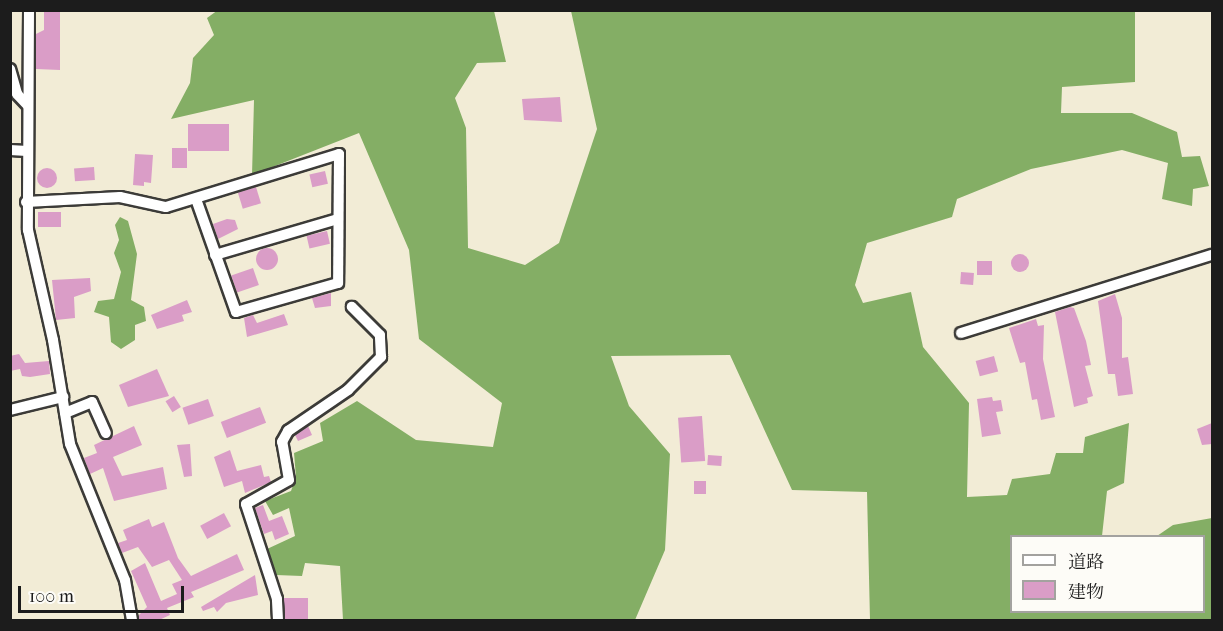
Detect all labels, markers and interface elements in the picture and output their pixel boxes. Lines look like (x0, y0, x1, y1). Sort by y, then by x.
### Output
legend (1010, 535, 1205, 613)
text: 道路 (1068, 552, 1104, 573)
scale bar (21, 574, 188, 612)
text: 建物 (1068, 582, 1104, 603)
text: 100 m (29, 586, 74, 607)

